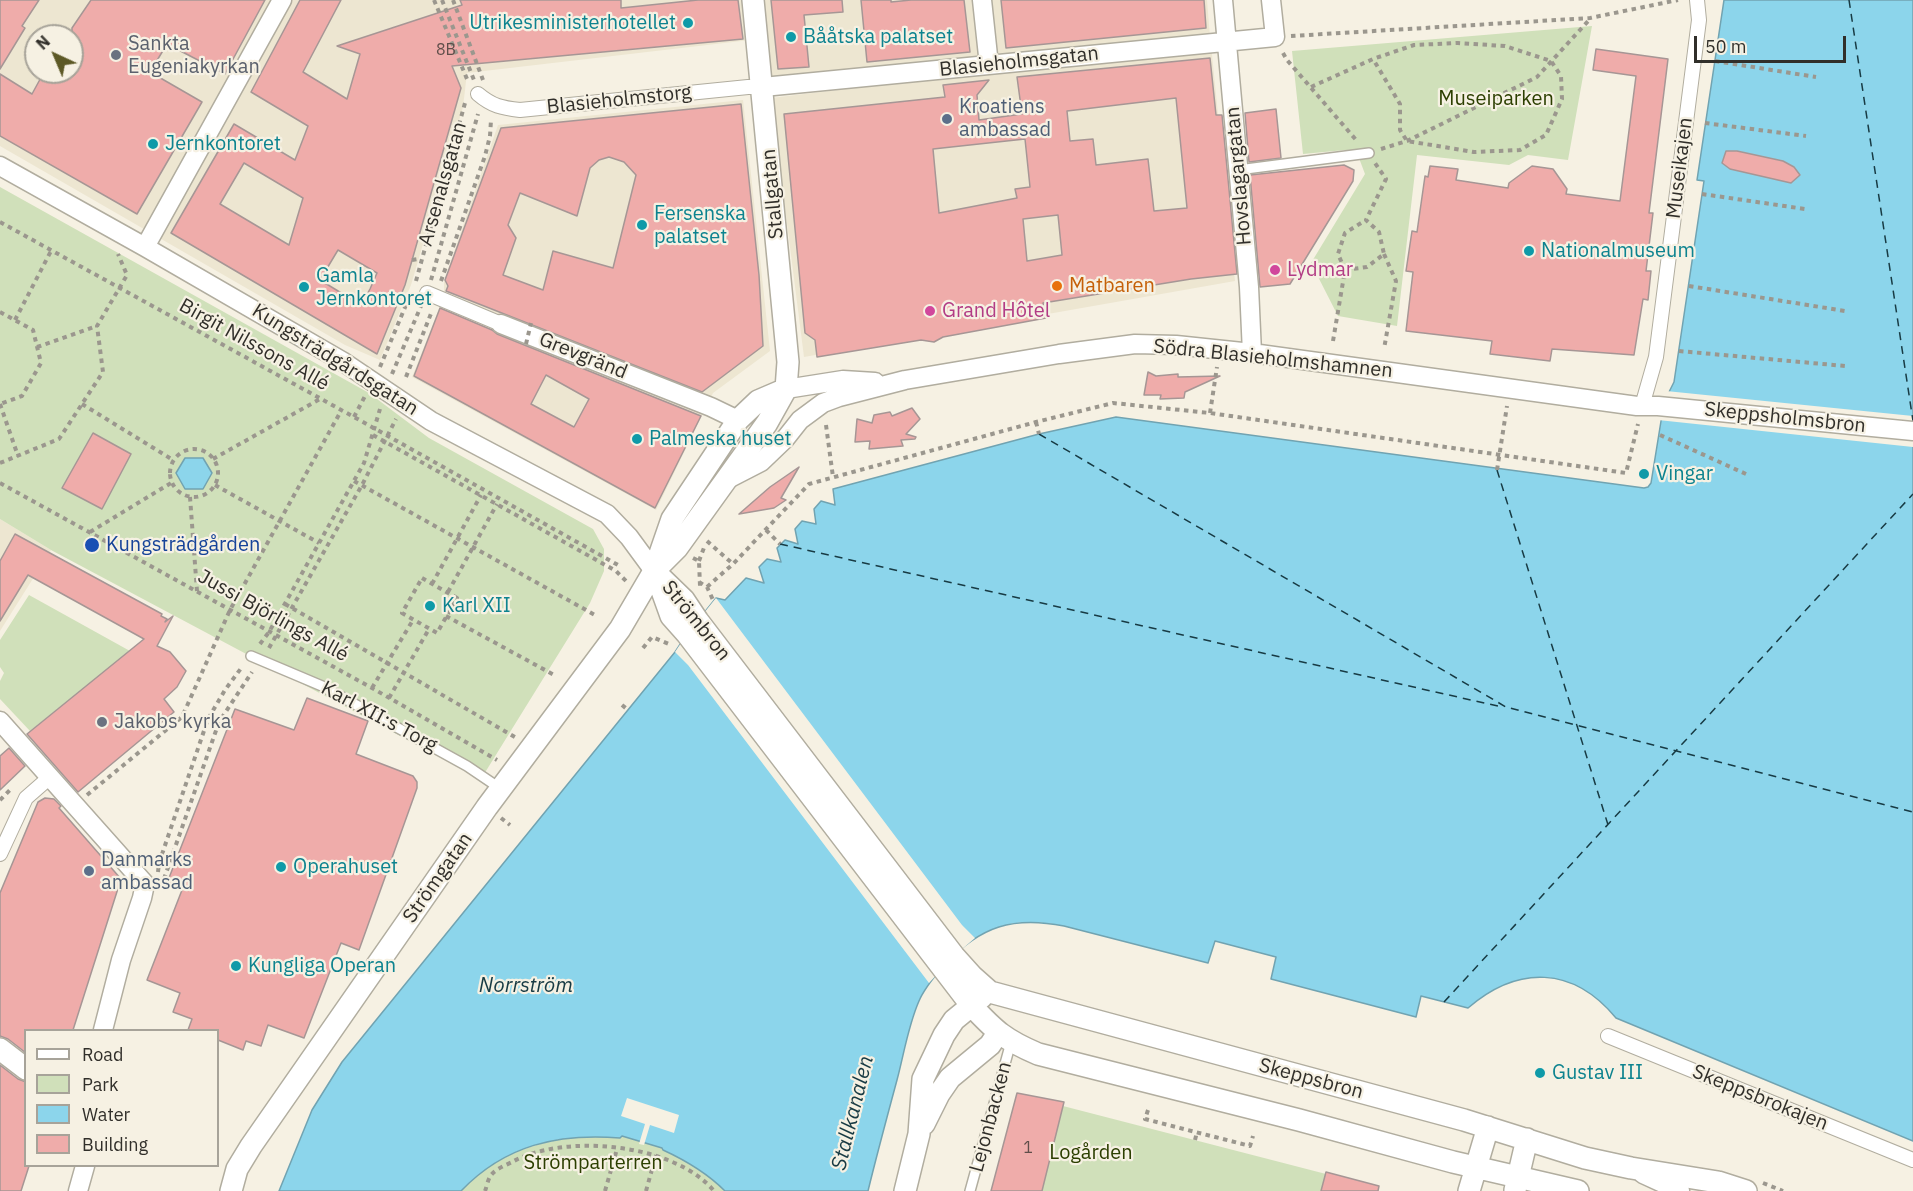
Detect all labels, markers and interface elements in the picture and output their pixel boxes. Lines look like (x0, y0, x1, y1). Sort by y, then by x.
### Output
place label: Utrikesministerhotellet (469, 11, 676, 35)
marker: Utrikesministerhotellet (681, 16, 695, 30)
north arrow (24, 24, 84, 84)
scale bar (1697, 24, 1848, 62)
place label: Bååtska palatset (803, 25, 953, 49)
marker: Bååtska palatset (784, 30, 798, 44)
text: N (32, 31, 54, 54)
place label: Sankta Eugeniakyrkan (128, 32, 260, 79)
text: 50 m (1705, 35, 1747, 58)
house number: 8B (436, 40, 456, 60)
street label: Blasieholmsgatan (938, 42, 1100, 82)
marker: Sankta Eugeniakyrkan (109, 48, 123, 62)
street label: Blasieholmstorg (545, 80, 693, 120)
park label: Museiparken (1438, 87, 1554, 111)
place label: Kroatiens ambassad (959, 95, 1051, 142)
street label: Hovslagargatan (1221, 106, 1257, 246)
marker: Kroatiens ambassad (940, 112, 954, 126)
street label: Museikajen (1662, 116, 1698, 220)
street label: Arsenalsgatan (414, 119, 472, 249)
place label: Jernkontoret (165, 132, 281, 156)
marker: Jernkontoret (146, 137, 160, 151)
street label: Stallgatan (757, 148, 789, 240)
place label: Fersenska palatset (654, 202, 746, 249)
marker: Fersenska palatset (635, 218, 649, 232)
place label: Nationalmuseum (1541, 239, 1695, 263)
marker: Nationalmuseum (1522, 244, 1536, 258)
place label: Lydmar (1287, 258, 1353, 282)
marker: Lydmar (1268, 263, 1282, 277)
place label: Gamla Jernkontoret (316, 264, 432, 311)
place label: Matbaren (1069, 274, 1155, 298)
marker: Matbaren (1050, 279, 1064, 293)
marker: Gamla Jernkontoret (297, 280, 311, 294)
street label: Birgit Nilssons Allé (175, 294, 333, 396)
street label: Kungsträdgårdsgatan (247, 299, 423, 421)
place label: Grand Hôtel (942, 299, 1050, 323)
marker: Grand Hôtel (923, 304, 937, 318)
street label: Grevgränd (535, 327, 631, 385)
street label: Södra Blasieholmshamnen (1152, 335, 1394, 383)
street label: Skeppsholmsbron (1703, 398, 1867, 438)
place label: Palmeska huset (649, 427, 792, 451)
marker: Palmeska huset (630, 432, 644, 446)
place label: Vingar (1656, 462, 1713, 486)
marker: Vingar (1637, 467, 1651, 481)
place label: Kungsträdgården (106, 533, 260, 557)
marker: Kungsträdgården (83, 536, 101, 554)
street label: Jussi Björlings Allé (193, 565, 353, 667)
street label: Strömbron (656, 576, 736, 666)
place label: Karl XII (442, 594, 511, 618)
marker: Karl XII (423, 599, 437, 613)
street label: Karl XII:s Torg (317, 676, 441, 758)
place label: Jakobs kyrka (114, 710, 231, 734)
marker: Jakobs kyrka (95, 715, 109, 729)
street label: Strömgatan (398, 828, 478, 928)
place label: Danmarks ambassad (101, 848, 193, 895)
place label: Operahuset (293, 855, 398, 879)
marker: Operahuset (274, 860, 288, 874)
marker: Danmarks ambassad (82, 864, 96, 878)
place label: Kungliga Operan (248, 954, 396, 978)
marker: Kungliga Operan (229, 959, 243, 973)
water label: Norrström (479, 973, 573, 999)
legend (24, 1029, 219, 1167)
text: Road (82, 1043, 123, 1066)
water label: Stallkanalen (827, 1053, 879, 1173)
street label: Skeppsbron (1256, 1054, 1366, 1104)
street label: Lejonbacken (965, 1059, 1017, 1175)
street label: Skeppsbrokajen (1689, 1060, 1831, 1136)
place label: Gustav III (1552, 1061, 1643, 1085)
marker: Gustav III (1533, 1066, 1547, 1080)
text: Park (82, 1073, 118, 1096)
text: Water (82, 1103, 130, 1126)
text: Building (82, 1133, 148, 1156)
house number: 1 (1023, 1138, 1033, 1158)
park label: Logården (1049, 1141, 1133, 1165)
park label: Strömparterren (523, 1151, 663, 1175)

